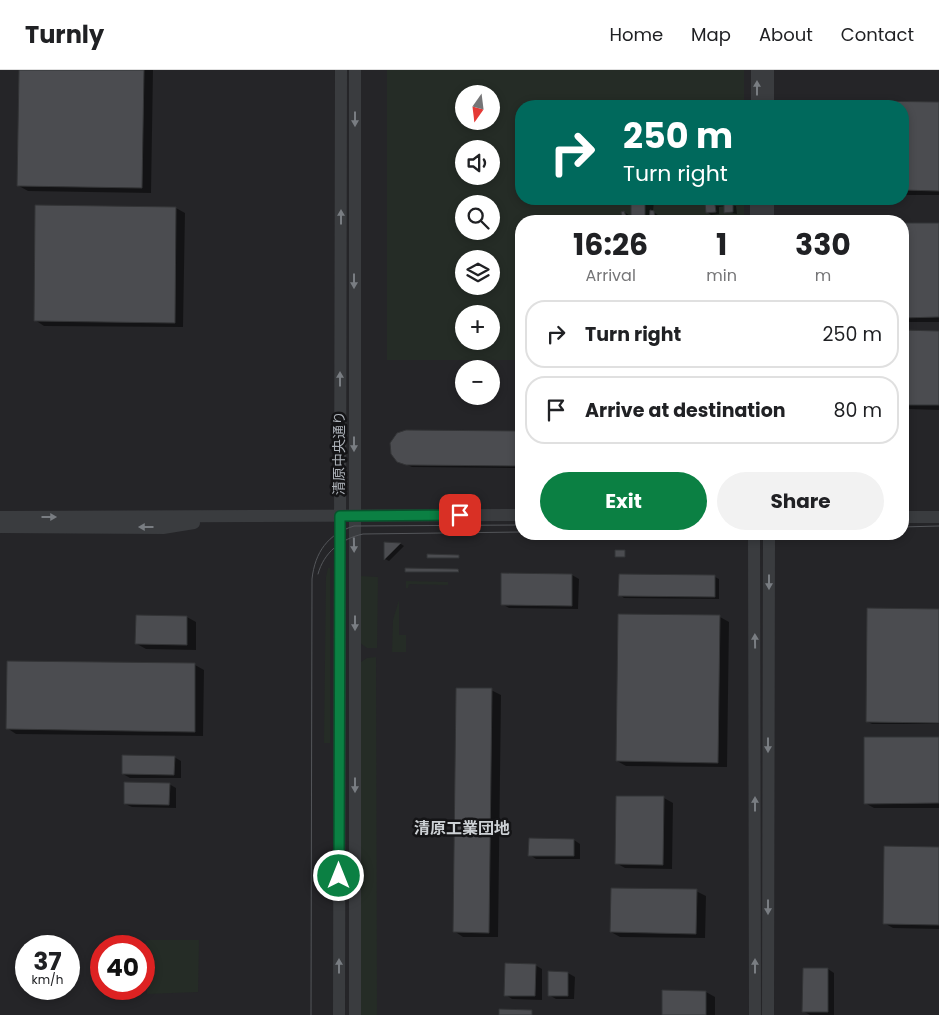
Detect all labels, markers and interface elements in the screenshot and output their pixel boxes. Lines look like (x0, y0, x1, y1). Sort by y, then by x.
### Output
text: Turnly (25, 18, 104, 51)
text: Home (609, 22, 663, 47)
text: Map (691, 22, 731, 47)
text: About (759, 22, 813, 47)
text: Contact (841, 22, 914, 47)
one-way arrow (753, 80, 761, 96)
north arrow (455, 85, 500, 130)
map controls (455, 85, 500, 405)
one-way arrow (351, 111, 359, 127)
text: 250 m (623, 111, 733, 160)
icon: right (540, 120, 605, 185)
button: sound (455, 140, 500, 185)
text: Turn right (623, 158, 728, 189)
button: search (455, 195, 500, 240)
one-way arrow (337, 209, 345, 225)
text: 16:26 (573, 223, 648, 266)
text: 1 (716, 223, 727, 266)
text: 330 (795, 223, 851, 266)
button: layers (455, 250, 500, 295)
text: Arrival (585, 264, 636, 287)
text: min (706, 264, 737, 287)
text: m (815, 264, 831, 287)
one-way arrow (350, 273, 358, 289)
button: + (455, 305, 500, 350)
icon: right (542, 320, 570, 348)
text: Turn right (585, 321, 681, 348)
text: 250 m (823, 321, 882, 348)
button: − (455, 360, 500, 405)
one-way arrow (336, 371, 344, 387)
icon: arrive (542, 396, 570, 424)
text: Arrive at destination (585, 397, 786, 424)
text: 80 m (833, 397, 882, 424)
street label: 清原中央通り (329, 411, 349, 495)
one-way arrow (350, 436, 358, 452)
button: Exit (540, 472, 707, 530)
button: Share (717, 472, 884, 530)
pin (439, 494, 481, 536)
icon: arrive (446, 501, 474, 529)
one-way arrow (41, 513, 57, 521)
one-way arrow (137, 523, 153, 531)
one-way arrow (350, 537, 358, 553)
one-way arrow (765, 575, 773, 591)
one-way arrow (351, 615, 359, 631)
one-way arrow (751, 633, 759, 649)
one-way arrow (764, 737, 772, 753)
one-way arrow (351, 777, 359, 793)
one-way arrow (751, 796, 759, 812)
district label: 清原工業団地 (414, 817, 510, 840)
position arrow (312, 849, 364, 901)
one-way arrow (764, 900, 772, 916)
speed limit sign: 40 (90, 935, 155, 1000)
text: 37 (33, 944, 62, 979)
one-way arrow (335, 958, 343, 974)
one-way arrow (751, 958, 759, 974)
text: km/h (32, 971, 63, 988)

